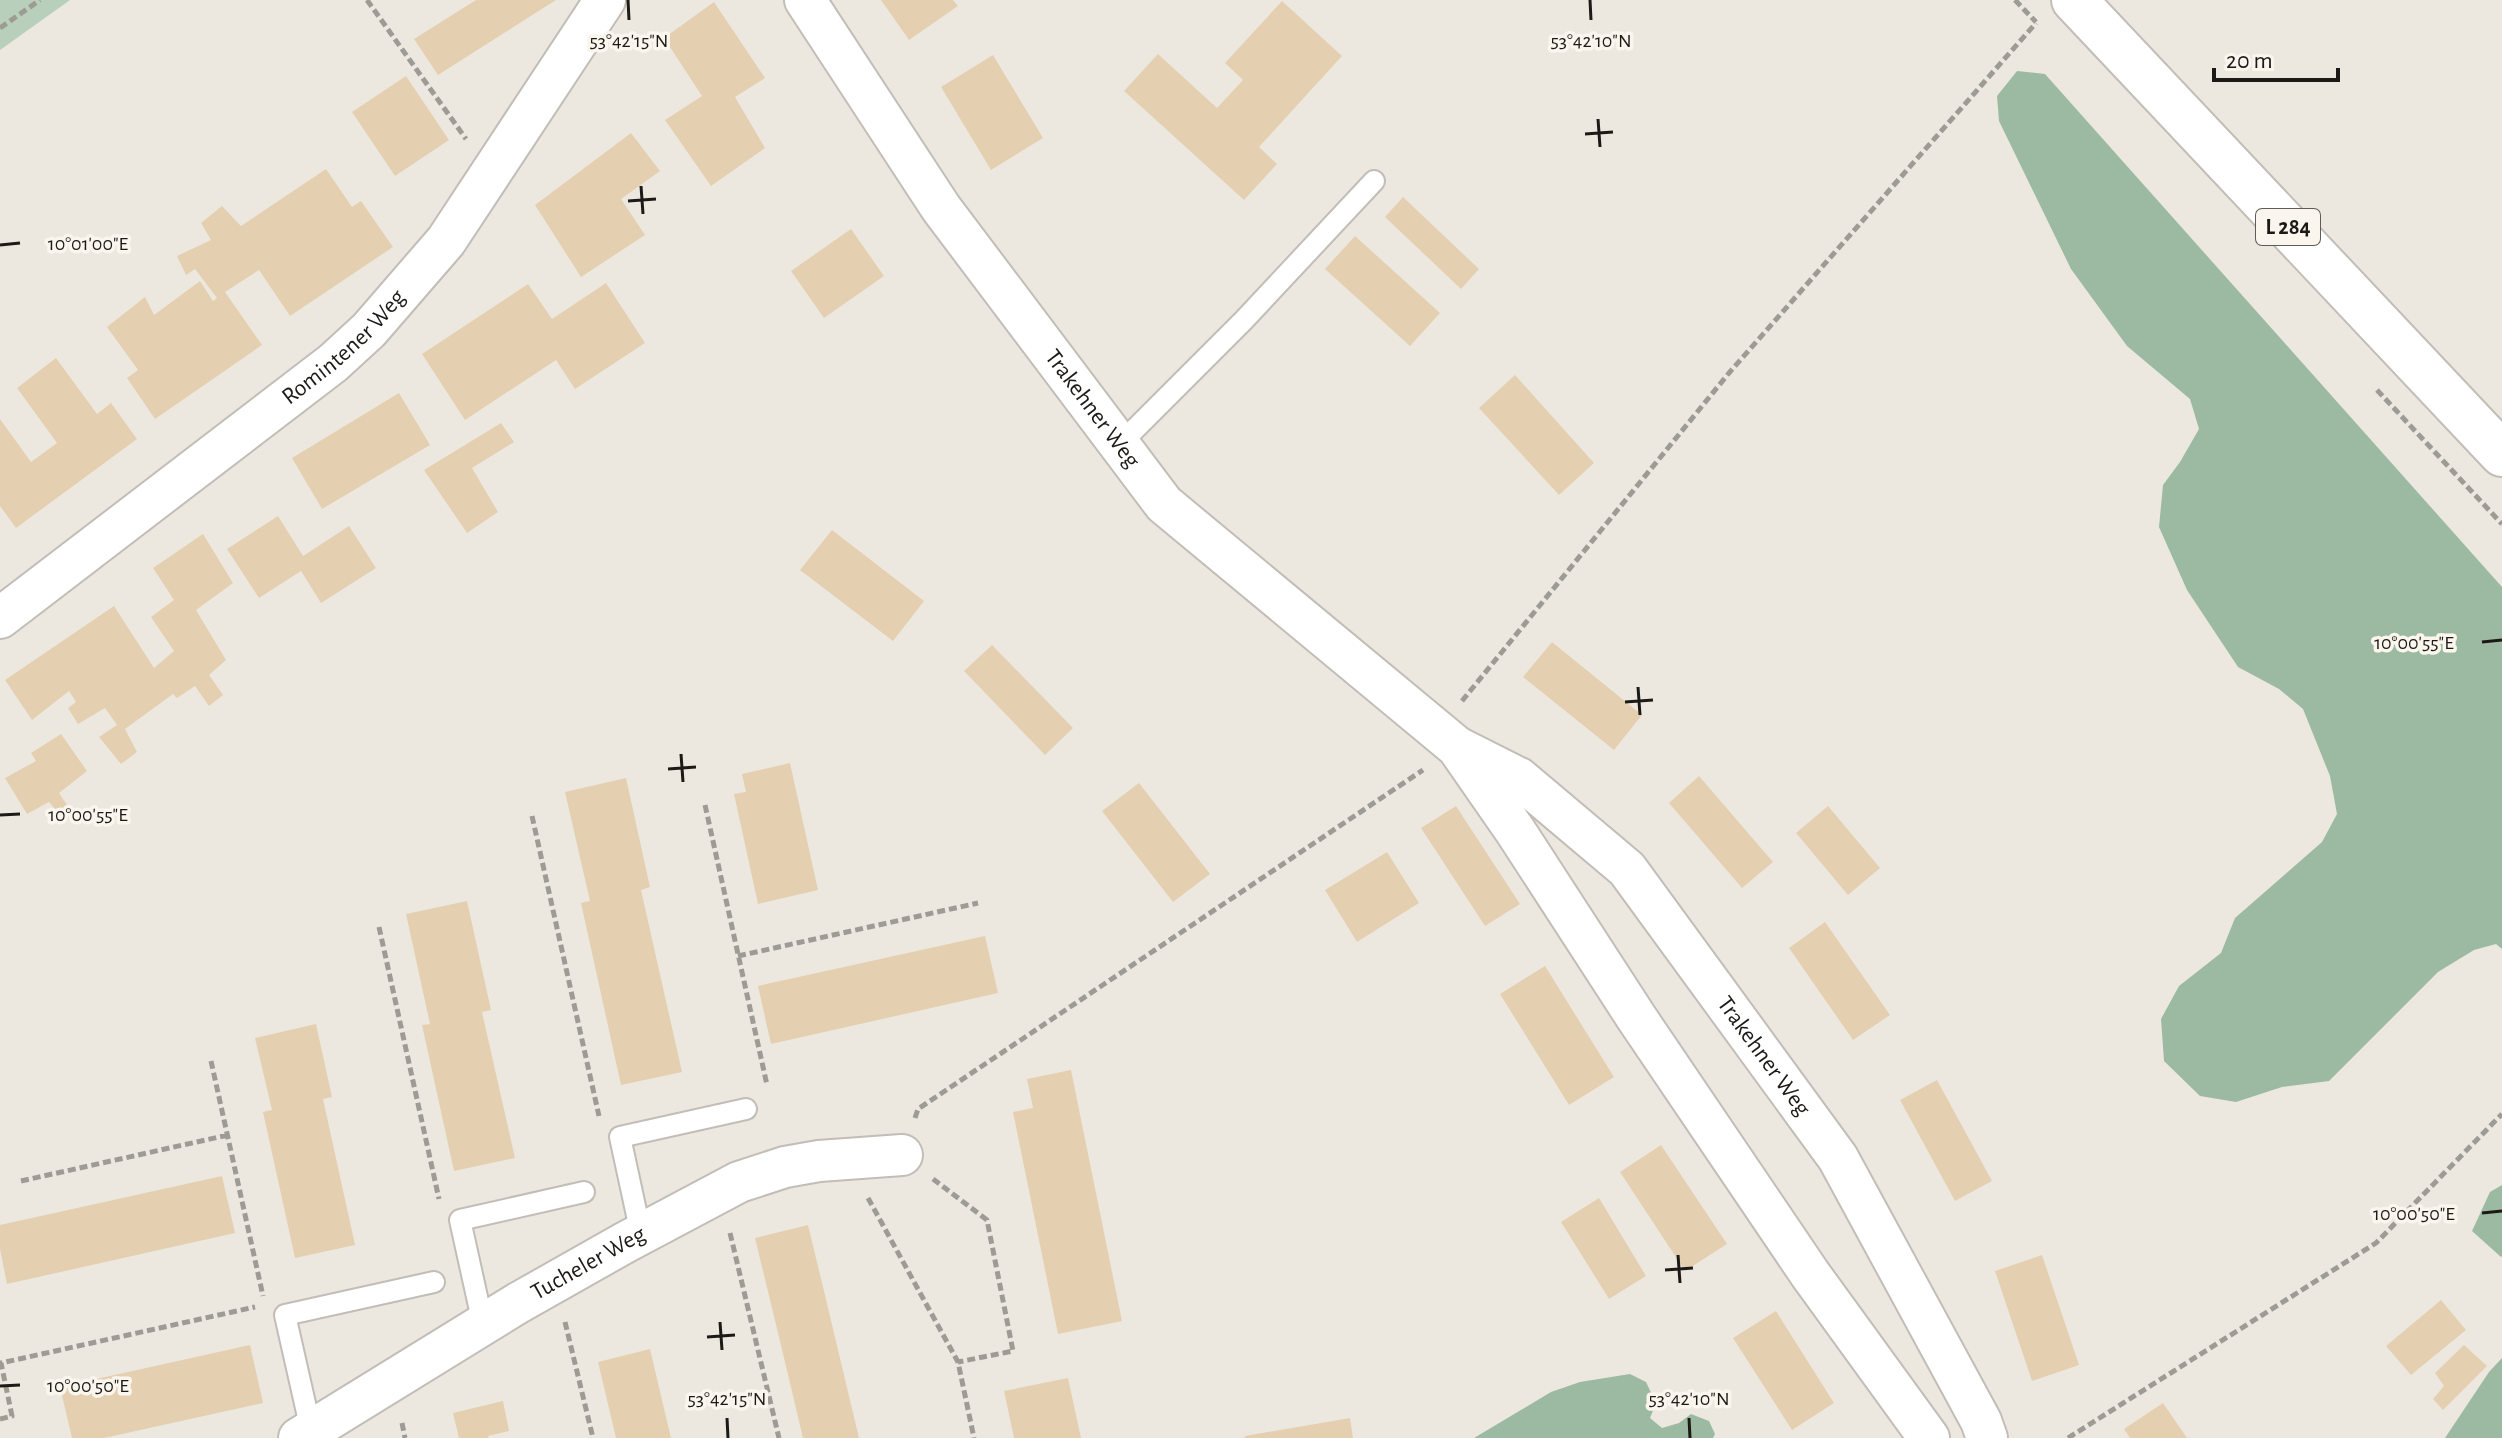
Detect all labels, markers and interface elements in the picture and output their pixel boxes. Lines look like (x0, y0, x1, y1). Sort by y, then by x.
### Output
text: 53°42'15"N (590, 31, 669, 51)
text: 53°42'10"N (1550, 31, 1632, 51)
scale bar (2214, 32, 2338, 82)
text: 20 m (2226, 49, 2273, 73)
road number: L 284 (2256, 209, 2320, 245)
text: 10°01'00"E (48, 234, 129, 254)
street label: Romintener Weg (278, 285, 410, 409)
street label: Trakehner Weg (1040, 345, 1144, 473)
text: 10°00'55"E (2374, 633, 2454, 653)
text: 10°00'55"E (48, 805, 128, 825)
street label: Trakehner Weg (1712, 992, 1815, 1120)
text: 10°00'50"E (2373, 1204, 2455, 1224)
street label: Tucheler Weg (527, 1222, 650, 1305)
text: 10°00'50"E (47, 1376, 129, 1396)
text: 53°42'15"N (688, 1389, 767, 1409)
text: 53°42'10"N (1648, 1389, 1730, 1409)

